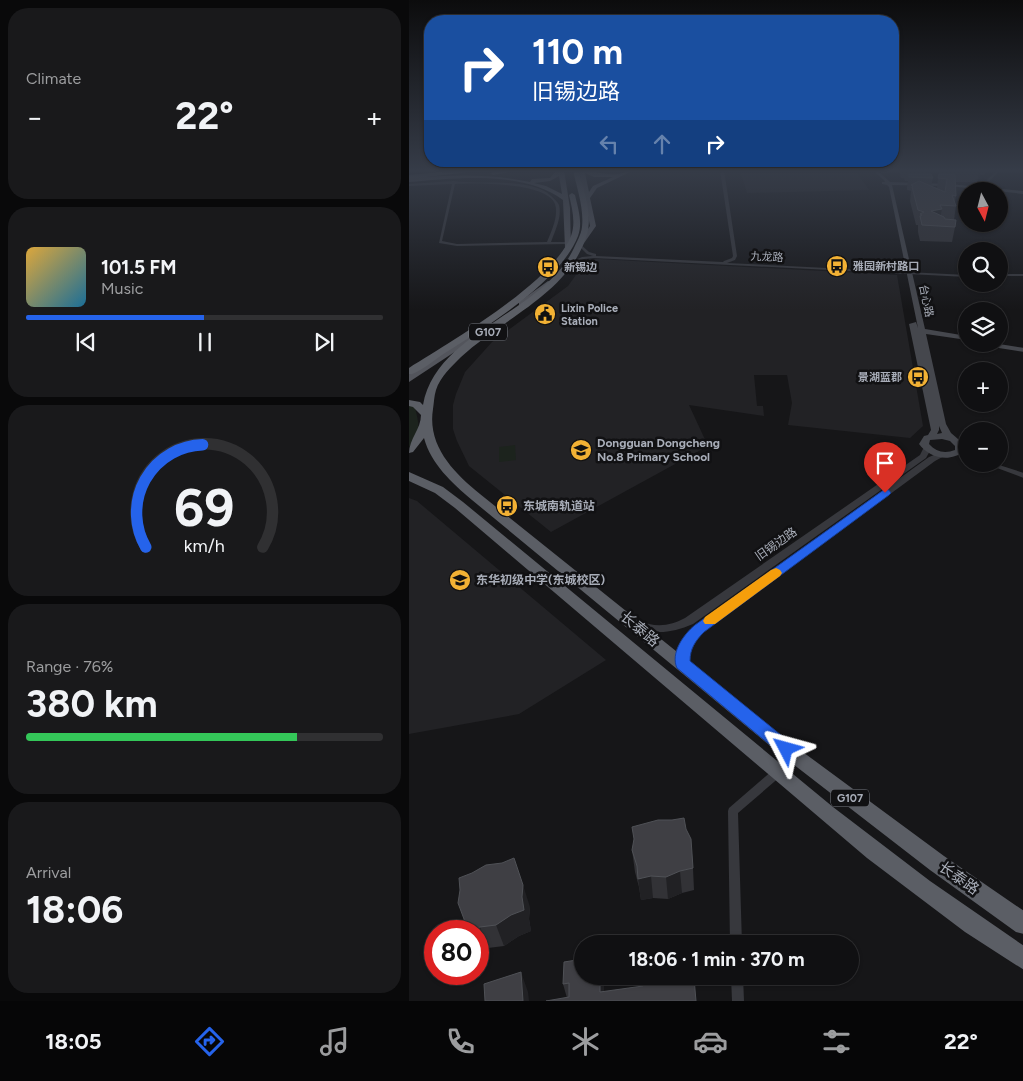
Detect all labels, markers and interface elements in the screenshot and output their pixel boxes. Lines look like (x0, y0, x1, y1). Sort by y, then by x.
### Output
text: 110 m (532, 31, 623, 73)
icon: right (449, 35, 514, 100)
text: Climate (26, 69, 81, 88)
text: 旧锡边路 (532, 78, 620, 105)
text: 22° (175, 93, 234, 139)
text: − (26, 100, 43, 134)
text: + (366, 100, 383, 134)
icon: left (595, 130, 623, 158)
icon: ahead (648, 130, 676, 158)
icon: right (701, 130, 729, 158)
north arrow (958, 182, 1008, 232)
map controls (958, 182, 1008, 472)
button: search (958, 242, 1008, 292)
street label: 九龙路 (750, 250, 784, 264)
bus stop icon: 雅园新村路口 (825, 254, 849, 278)
bus stop icon: 新锡边 (536, 255, 560, 279)
text: 101.5 FM (101, 256, 176, 279)
place label: 雅园新村路口 (853, 260, 919, 273)
place label: 新锡边 (564, 261, 597, 274)
text: Music (101, 279, 143, 298)
street label: 台心路 (916, 284, 936, 318)
public building icon: Lixin Police Station (533, 302, 557, 326)
place label: Lixin Police Station (561, 302, 618, 328)
button: layers (958, 302, 1008, 352)
road number: G107 (469, 324, 507, 341)
icon: previous (72, 328, 100, 356)
icon: pause (191, 328, 219, 356)
icon: next (310, 328, 338, 356)
button: + (958, 362, 1008, 412)
bus stop icon: 景湖蓝郡 (906, 365, 930, 389)
place label: 景湖蓝郡 (858, 371, 902, 384)
button: − (958, 422, 1008, 472)
place label: Dongguan Dongcheng No.8 Primary School (597, 436, 720, 464)
school or university icon: Dongguan Dongcheng No.8 Primary School (569, 438, 593, 462)
pin (864, 442, 906, 493)
icon: arrive (871, 449, 899, 477)
text: 69 (174, 477, 235, 539)
bus stop icon: 东城南轨道站 (495, 494, 519, 518)
place label: 东城南轨道站 (523, 499, 595, 513)
street label: 旧锡边路 (752, 524, 800, 564)
text: km/h (184, 535, 225, 556)
school or university icon: 东华初级中学(东城校区) (448, 568, 472, 592)
place label: 东华初级中学(东城校区) (476, 573, 606, 587)
street label: 长泰路 (617, 608, 663, 650)
text: Range · 76% (26, 657, 113, 676)
text: 380 km (26, 681, 158, 727)
position arrow (759, 722, 811, 774)
road number: G107 (831, 790, 869, 806)
street label: 长泰路 (935, 858, 983, 898)
text: Arrival (26, 863, 71, 882)
text: 18:06 (26, 887, 123, 933)
speed limit sign: 80 (424, 920, 489, 985)
text: 18:06 · 1 min · 370 m (628, 948, 805, 971)
icon: directions (192, 1024, 227, 1059)
icon: music (317, 1024, 352, 1059)
icon: phone (443, 1024, 478, 1059)
icon: climate (568, 1024, 603, 1059)
icon: car (693, 1024, 728, 1059)
icon: filters (819, 1024, 854, 1059)
text: 18:05 (45, 1028, 102, 1055)
text: 22° (944, 1028, 978, 1055)

